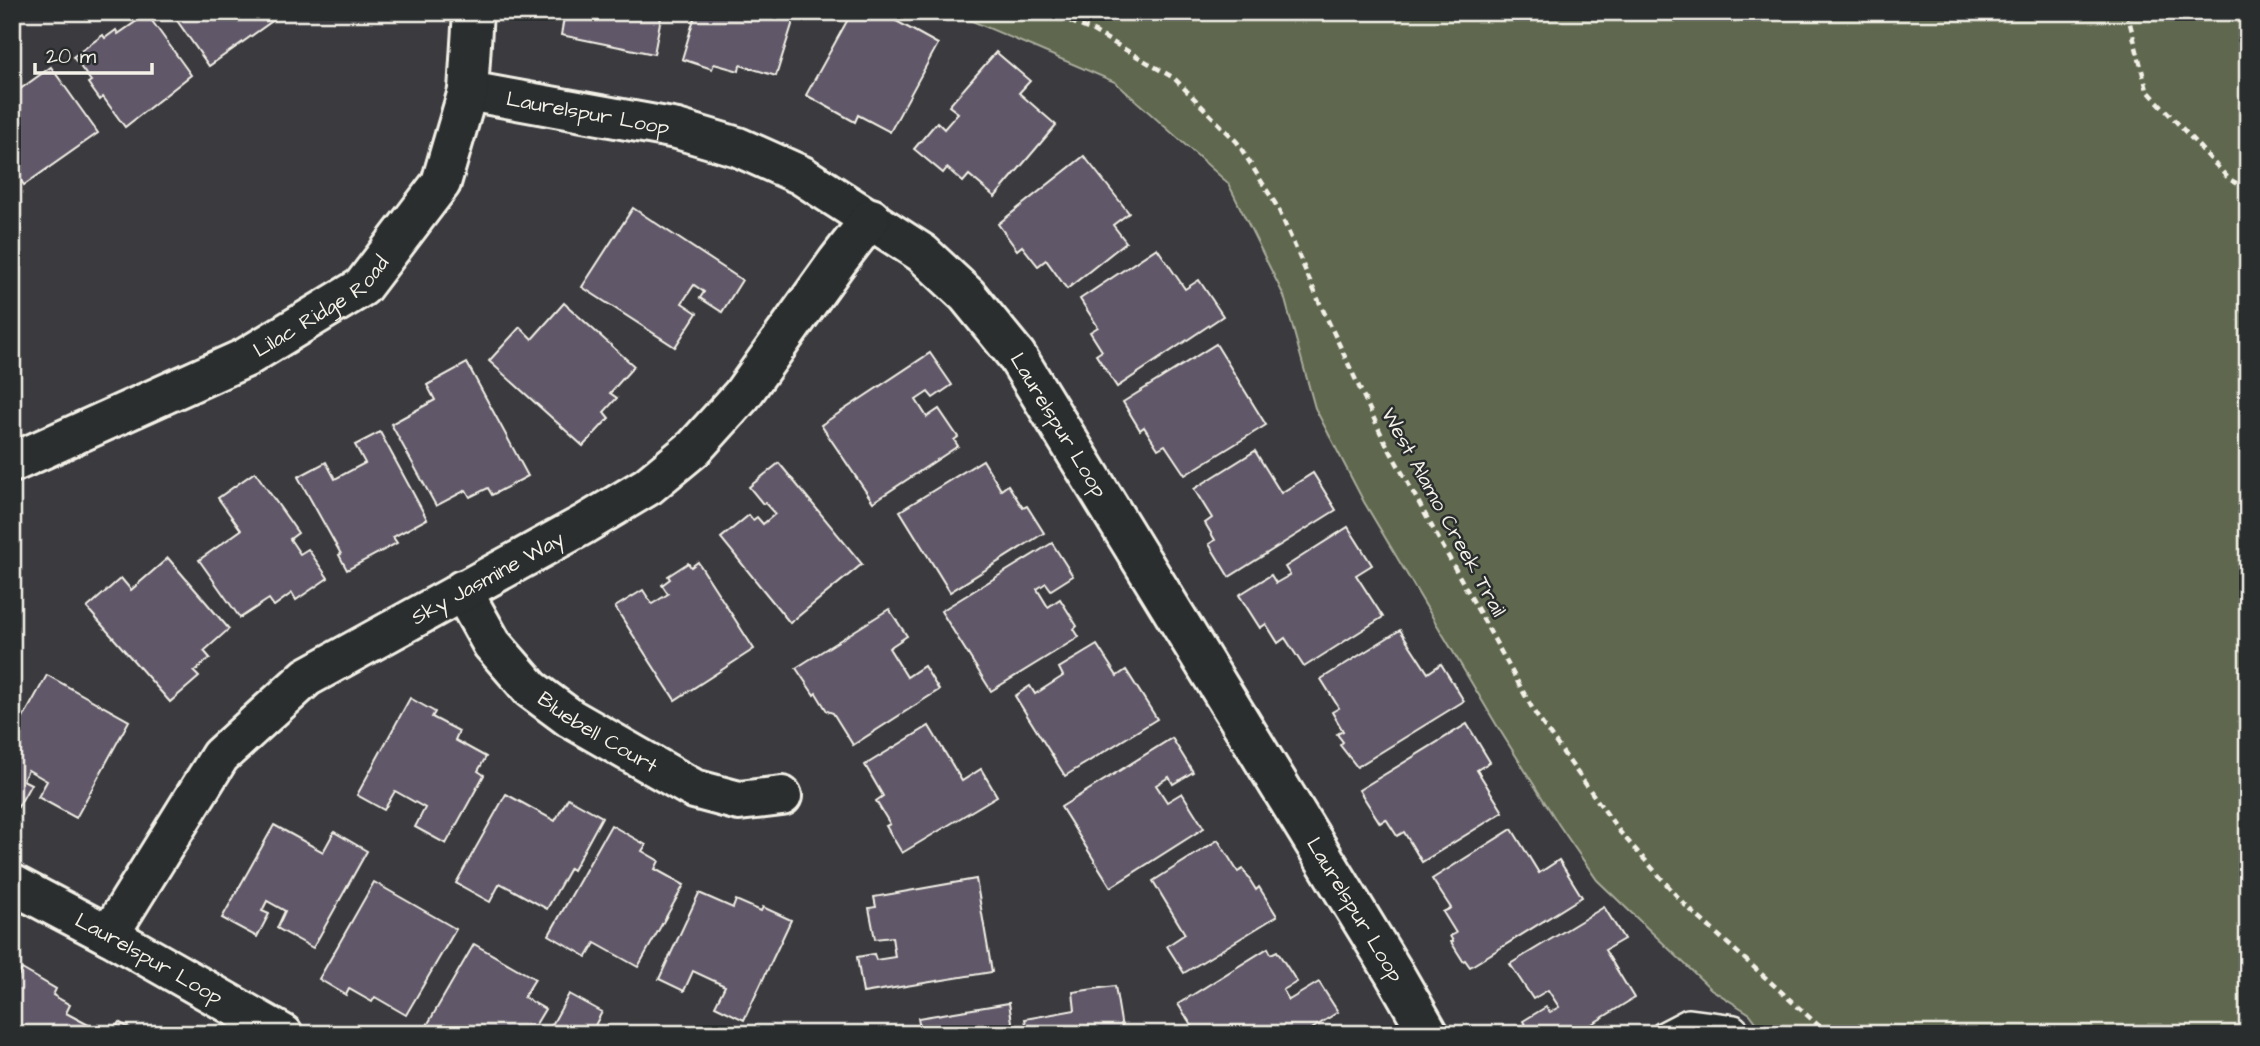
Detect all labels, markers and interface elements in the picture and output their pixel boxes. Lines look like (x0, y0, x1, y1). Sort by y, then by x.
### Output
scale bar (35, 32, 152, 76)
text: 20 m (46, 42, 97, 71)
street label: Laurelspur Loop (504, 84, 672, 143)
street label: Lilac Ridge Road (248, 250, 396, 365)
street label: Laurelspur Loop (1003, 347, 1114, 504)
street label: West Alamo Creek Trail (1374, 402, 1513, 622)
street label: Sky Jasmine Way (406, 524, 571, 632)
street label: Bluebell Court (531, 685, 663, 780)
street label: Laurelspur Loop (1299, 832, 1410, 988)
street label: Laurelspur Loop (70, 906, 228, 1013)

